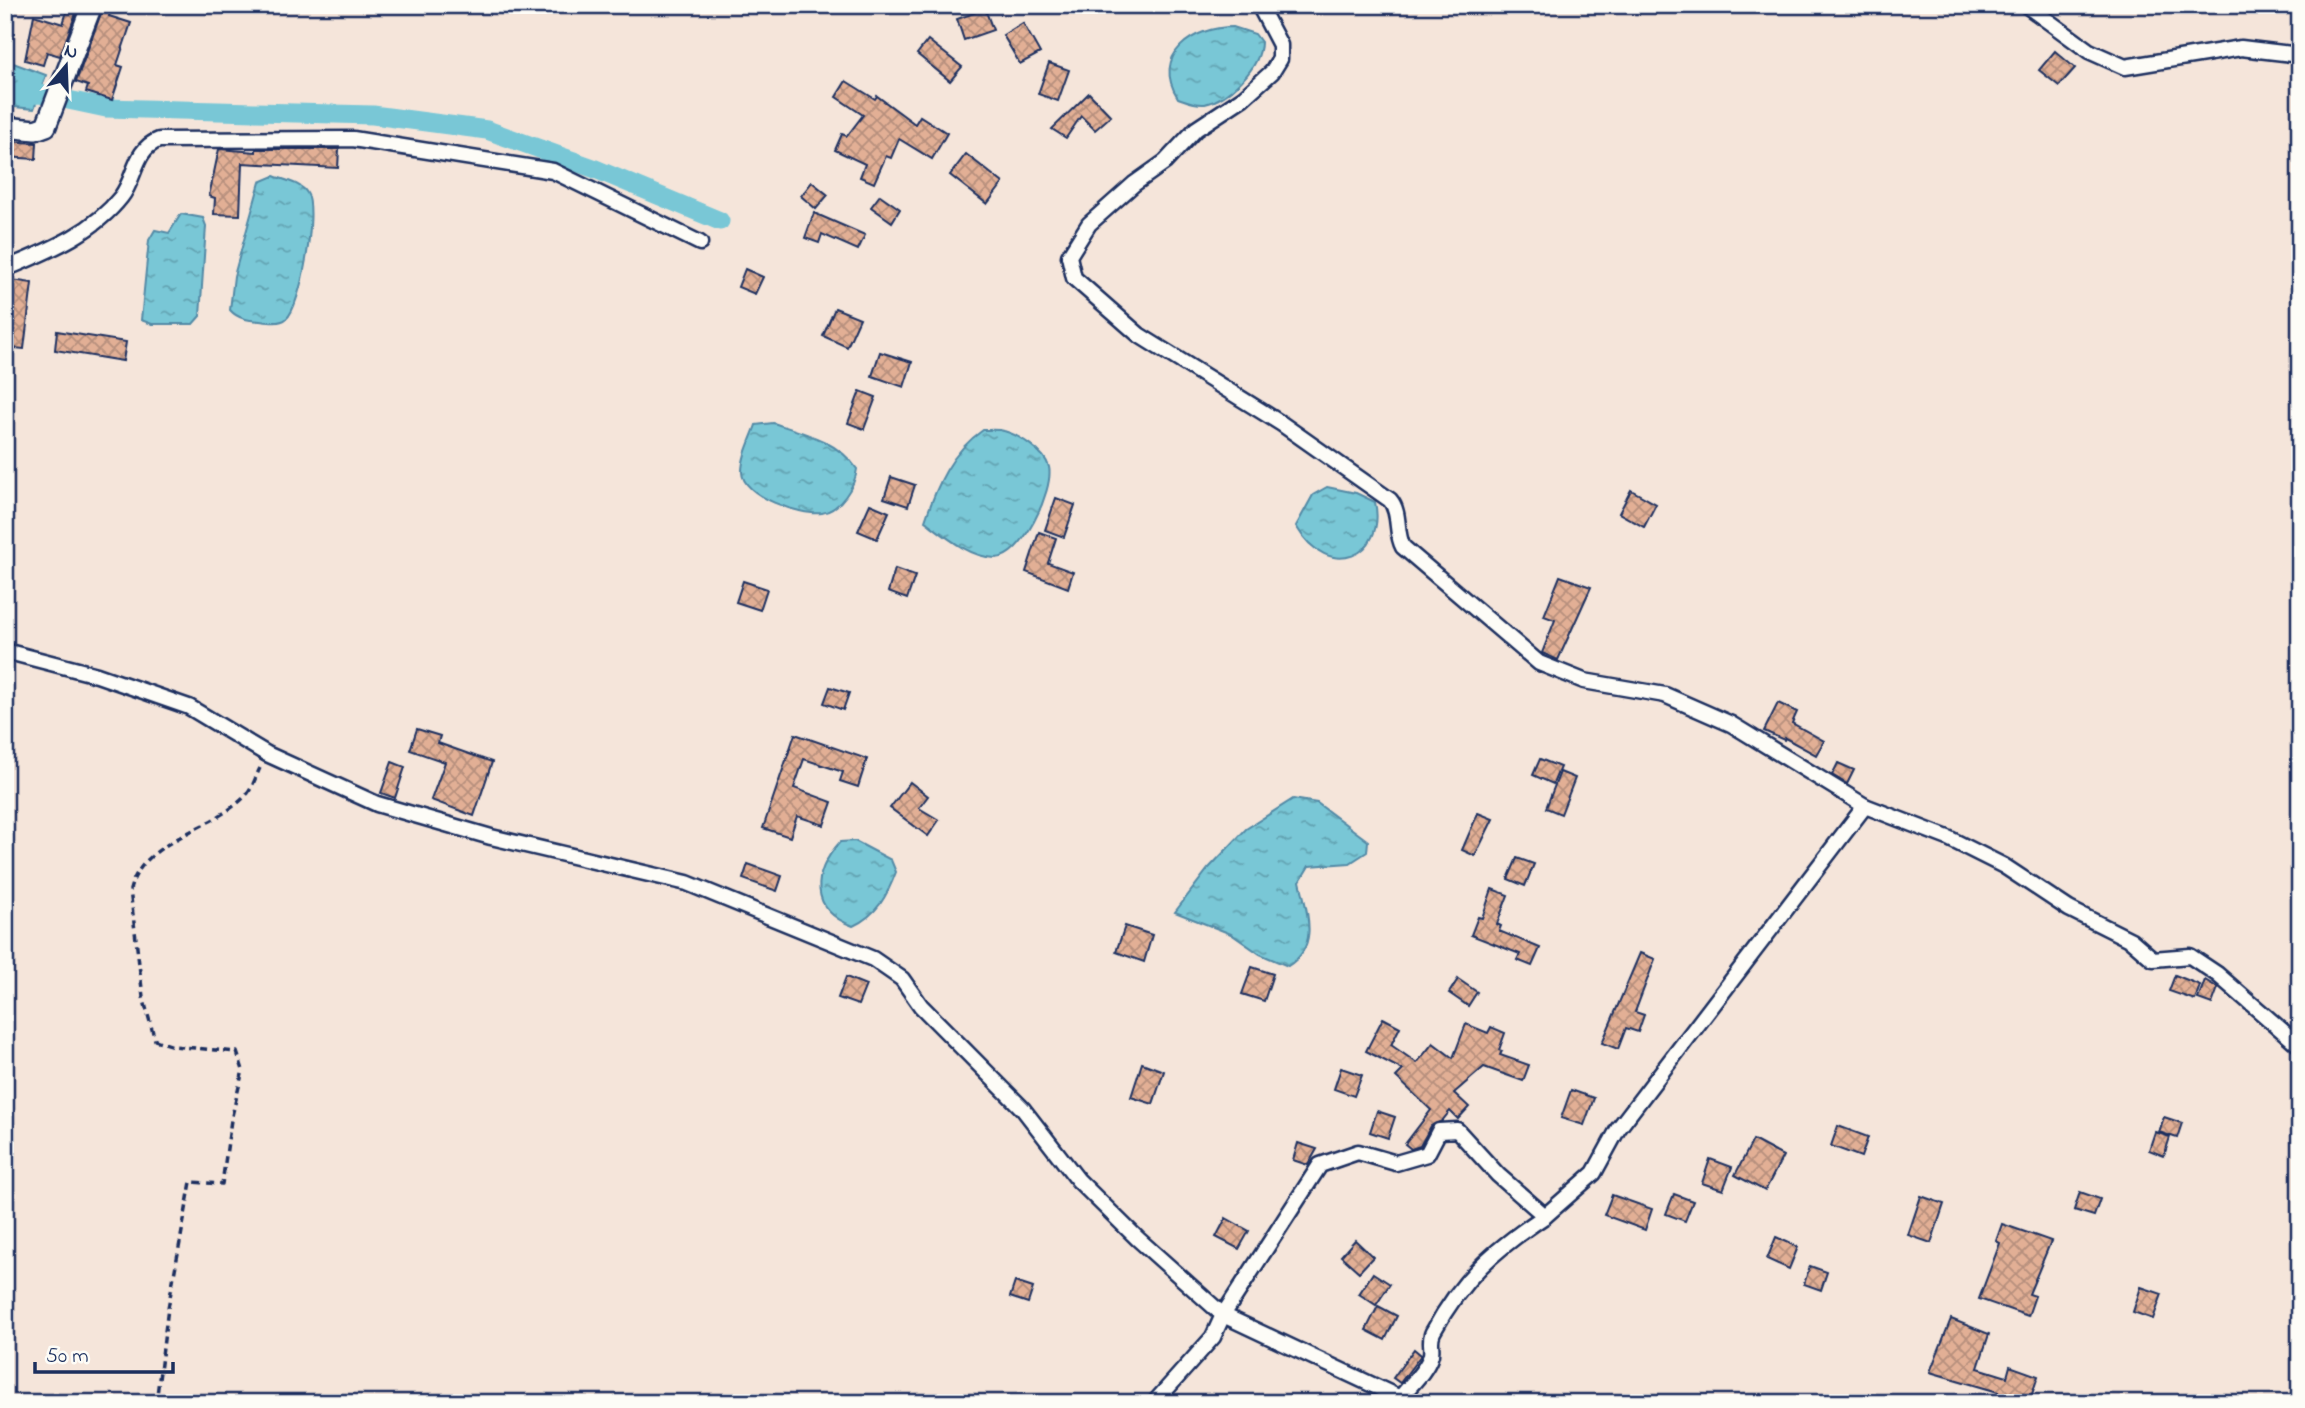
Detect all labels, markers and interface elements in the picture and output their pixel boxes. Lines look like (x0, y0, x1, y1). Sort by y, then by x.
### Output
north arrow (32, 32, 102, 102)
text: N (60, 37, 81, 67)
scale bar (35, 1331, 173, 1375)
text: 50 m (46, 1342, 89, 1372)

